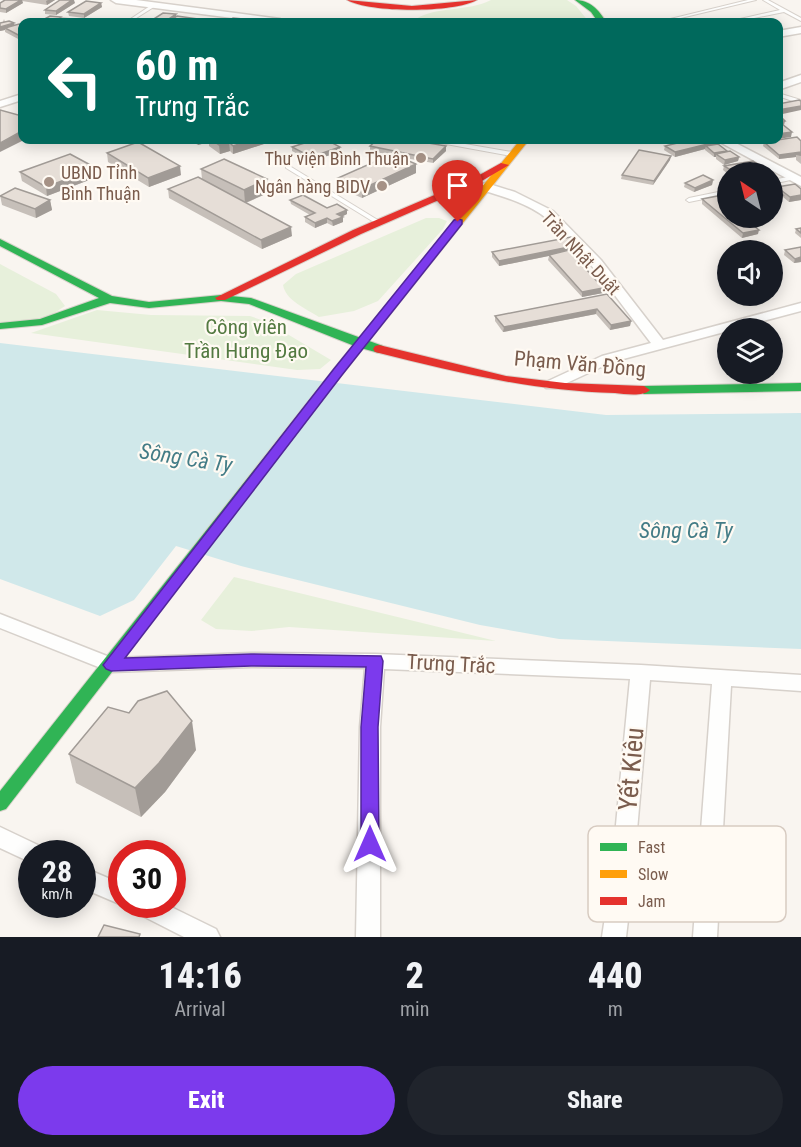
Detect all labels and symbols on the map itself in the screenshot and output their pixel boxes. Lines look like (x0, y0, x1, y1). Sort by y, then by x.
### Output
place label: Thư viện Bình Thuận (264, 148, 409, 169)
marker: Thư viện Bình Thuận (414, 151, 428, 165)
pin (432, 160, 483, 222)
place label: UBND Tỉnh Bình Thuận (61, 162, 140, 204)
north arrow (717, 162, 783, 228)
marker: UBND Tỉnh Bình Thuận (42, 175, 56, 189)
place label: Ngân hàng BIDV (255, 176, 370, 197)
marker: Ngân hàng BIDV (375, 179, 389, 193)
street label: Trần Nhật Duật (537, 207, 625, 299)
park label: Công viên Trần Hưng Đạo (184, 315, 308, 363)
street label: Phạm Văn Đồng (513, 346, 647, 382)
water label: Sông Cà Ty (138, 438, 235, 478)
water label: Sông Cà Ty (639, 518, 734, 543)
street label: Trưng Trắc (406, 650, 496, 678)
street label: Yết Kiêu (612, 726, 650, 812)
position arrow (338, 812, 402, 876)
legend (588, 826, 786, 922)
text: Fast (638, 838, 665, 857)
speed limit sign: 30 (108, 840, 186, 918)
text: Slow (638, 865, 668, 884)
text: Jam (638, 892, 665, 911)

